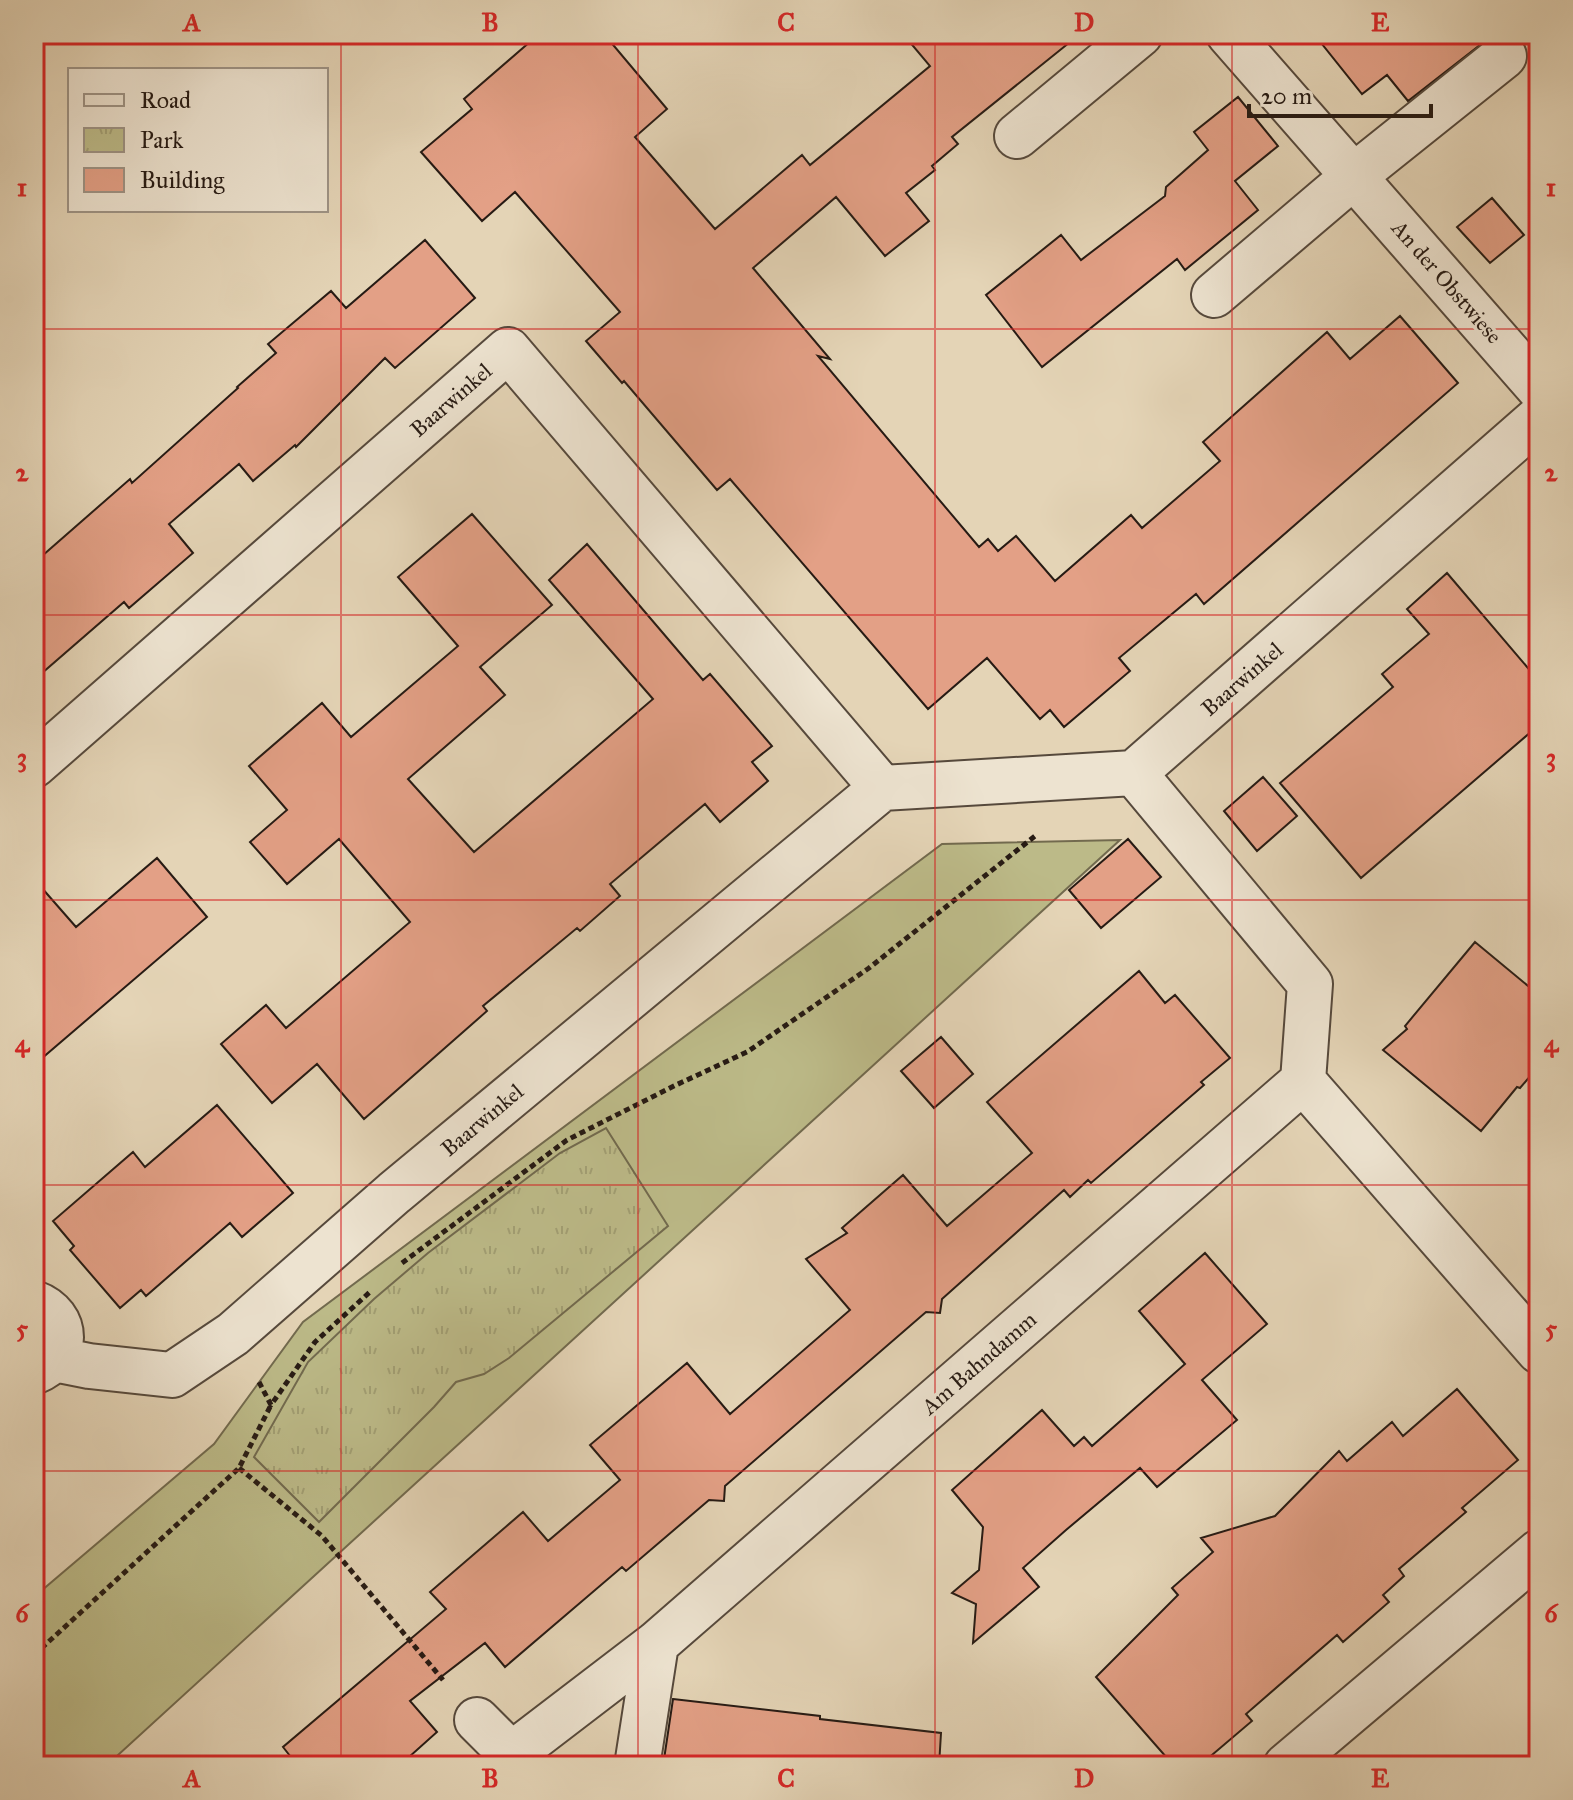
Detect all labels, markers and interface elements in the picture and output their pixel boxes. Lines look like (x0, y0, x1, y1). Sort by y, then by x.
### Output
text: A (181, 6, 201, 38)
text: B (481, 6, 499, 38)
text: C (777, 6, 795, 38)
text: D (1074, 6, 1094, 38)
text: E (1371, 6, 1390, 38)
legend (68, 68, 328, 212)
scale bar (1249, 68, 1431, 118)
text: 20 m (1261, 81, 1312, 111)
text: Road (140, 85, 191, 115)
text: Park (140, 125, 184, 155)
text: Building (140, 165, 225, 195)
text: 1 (17, 171, 27, 203)
text: 1 (1546, 171, 1556, 203)
street label: An der Obstwiese (1385, 214, 1508, 349)
street label: Baarwinkel (405, 357, 497, 443)
text: 2 (16, 456, 30, 488)
text: 2 (1545, 456, 1559, 488)
street label: Baarwinkel (1196, 636, 1288, 722)
text: 3 (17, 741, 27, 773)
text: 3 (1546, 741, 1556, 773)
text: 4 (15, 1027, 31, 1059)
text: 4 (1544, 1027, 1560, 1059)
street label: Baarwinkel (435, 1078, 529, 1162)
street label: Am Bahndamm (915, 1305, 1042, 1421)
text: 5 (16, 1312, 29, 1344)
text: 5 (1545, 1312, 1558, 1344)
text: 6 (15, 1597, 30, 1629)
text: 6 (1544, 1597, 1559, 1629)
text: A (181, 1762, 201, 1794)
text: B (481, 1762, 499, 1794)
text: C (777, 1762, 795, 1794)
text: D (1074, 1762, 1094, 1794)
text: E (1371, 1762, 1390, 1794)

